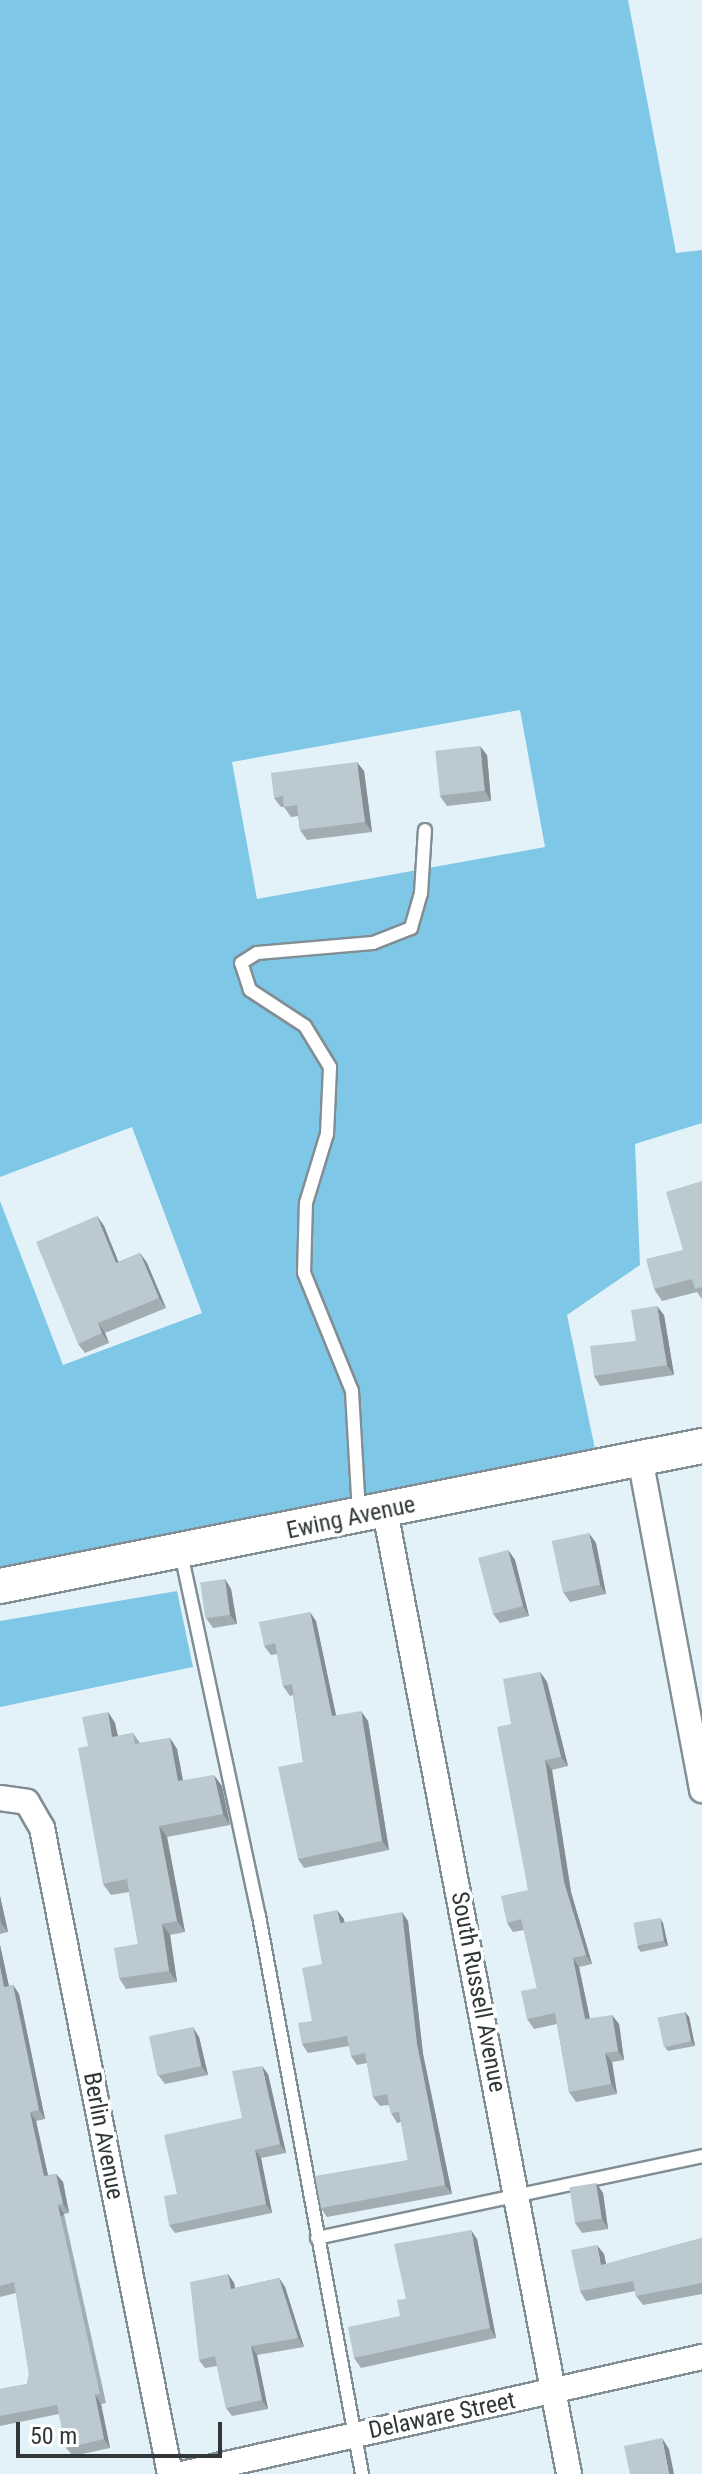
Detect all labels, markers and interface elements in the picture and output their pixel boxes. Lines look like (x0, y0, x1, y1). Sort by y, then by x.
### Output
street label: Ewing Avenue (284, 1490, 418, 1546)
street label: South Russell Avenue (444, 1889, 512, 2095)
street label: Berlin Avenue (77, 2070, 129, 2202)
street label: Delaware Street (366, 2386, 518, 2446)
scale bar (20, 2406, 226, 2456)
text: 50 m (30, 2422, 77, 2450)

